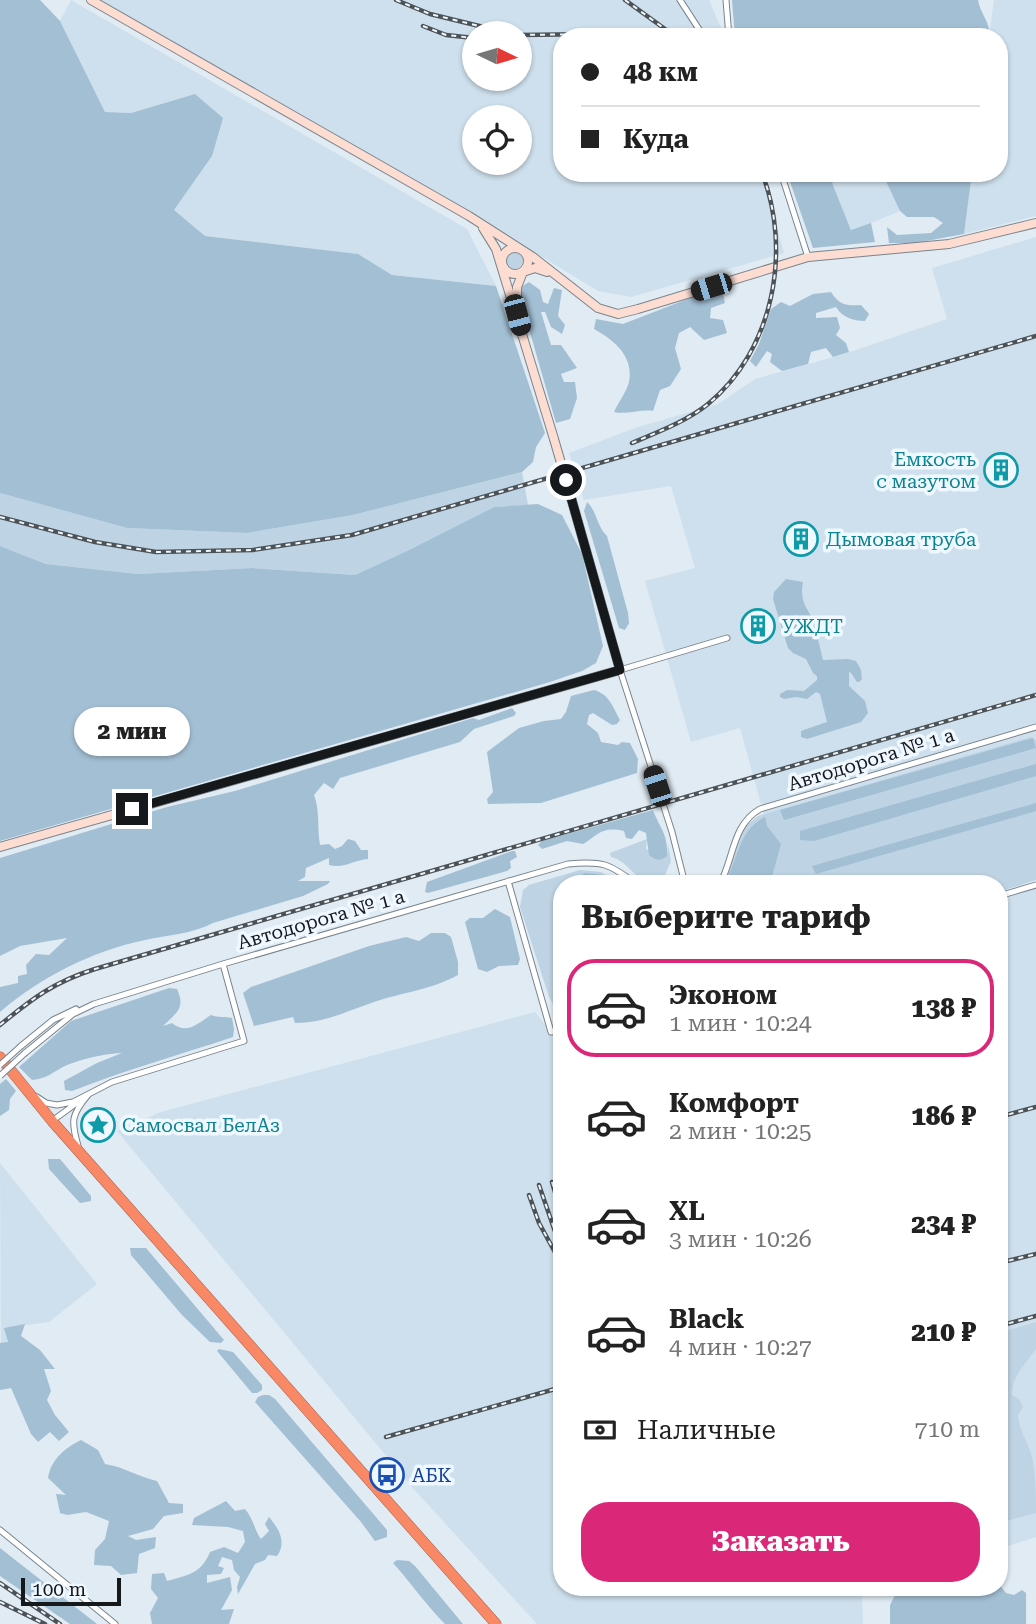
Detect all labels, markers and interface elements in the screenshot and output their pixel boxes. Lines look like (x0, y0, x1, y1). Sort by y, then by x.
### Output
north arrow (462, 21, 532, 91)
map controls (462, 21, 532, 175)
text: 48 км (623, 57, 698, 87)
button: locate (462, 105, 532, 175)
text: Куда (623, 124, 689, 154)
car (688, 271, 735, 303)
car (502, 292, 533, 338)
place label: Емкость с мазутом (876, 448, 976, 493)
building icon: Емкость с мазутом (982, 451, 1020, 489)
route start (550, 464, 582, 496)
building icon: Дымовая труба (782, 520, 820, 558)
place label: Дымовая труба (826, 528, 977, 551)
building icon: УЖДТ (739, 607, 777, 645)
place label: УЖДТ (782, 615, 843, 638)
callout: 2 мин (74, 708, 190, 756)
text: 2 мин (97, 718, 167, 745)
street label: Автодорога № 1 а (785, 723, 958, 796)
car (641, 763, 674, 809)
route end (116, 793, 148, 825)
street label: Автодорога № 1 а (235, 884, 408, 954)
text: Выберите тариф (581, 898, 871, 936)
icon: car (585, 977, 648, 1040)
text: Эконом (669, 980, 777, 1010)
text: 138 ₽ (911, 993, 976, 1023)
text: 1 мин · 10:24 (669, 1010, 812, 1037)
icon: car (585, 1085, 648, 1148)
text: Комфорт (669, 1088, 799, 1118)
text: 186 ₽ (911, 1101, 976, 1131)
place icon: Самосвал БелАз (79, 1106, 117, 1144)
place label: Самосвал БелАз (122, 1114, 280, 1137)
text: 2 мин · 10:25 (669, 1118, 812, 1145)
icon: car (585, 1193, 648, 1256)
text: XL (669, 1196, 705, 1226)
text: 234 ₽ (911, 1209, 976, 1239)
text: 3 мин · 10:26 (669, 1226, 812, 1253)
icon: car (585, 1301, 648, 1364)
text: Black (669, 1304, 744, 1334)
text: 210 ₽ (911, 1317, 976, 1347)
text: 4 мин · 10:27 (669, 1334, 812, 1361)
icon: cash (581, 1411, 619, 1449)
text: Наличные (637, 1415, 776, 1445)
text: 710 m (915, 1416, 980, 1443)
bus stop icon: АБК (368, 1456, 406, 1494)
place label: АБК (412, 1464, 451, 1487)
button: Заказать (581, 1502, 980, 1582)
scale bar (21, 1575, 121, 1607)
text: 100 m (32, 1578, 86, 1601)

